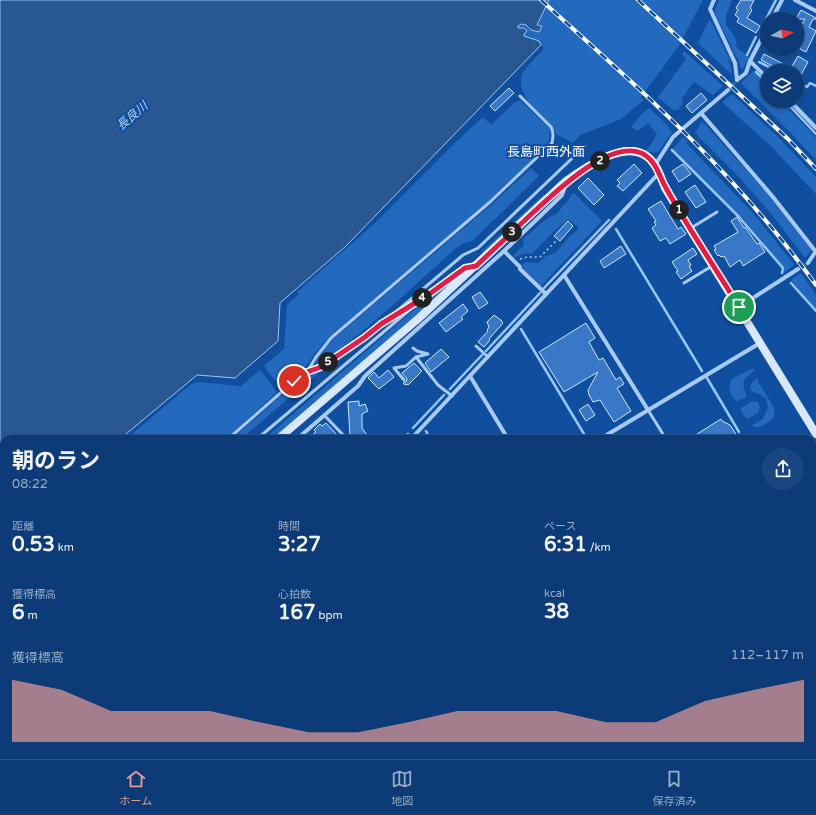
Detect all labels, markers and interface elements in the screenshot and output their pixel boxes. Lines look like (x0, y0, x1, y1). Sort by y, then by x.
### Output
north arrow (760, 12, 804, 56)
map controls (760, 12, 804, 108)
button: layers (760, 64, 804, 108)
water label: 長良川 (114, 98, 152, 133)
district label: 長島町西外面 (507, 144, 585, 160)
pin: 2 (590, 151, 610, 171)
text: 2 (597, 154, 603, 167)
pin: 1 (669, 200, 689, 220)
text: 1 (676, 203, 682, 216)
pin: 3 (502, 222, 522, 242)
text: 3 (509, 225, 515, 238)
pin: 4 (412, 288, 432, 308)
pin (722, 290, 756, 324)
text: 4 (419, 291, 425, 304)
icon: arrive (728, 296, 750, 318)
pin: 5 (318, 352, 338, 372)
text: 5 (325, 355, 331, 368)
pin (277, 364, 311, 398)
icon: check (283, 370, 305, 392)
text: 朝のラン (12, 448, 100, 474)
button: share (762, 448, 804, 490)
text: 08:22 (12, 476, 48, 492)
text: 距離 (12, 520, 34, 533)
text: 時間 (278, 520, 300, 533)
text: ペース (544, 520, 576, 533)
text: 0.53 (12, 533, 55, 557)
text: 3:27 (278, 533, 321, 557)
text: 6:31 (544, 533, 587, 557)
text: km (55, 541, 74, 554)
text: /km (587, 541, 611, 554)
text: kcal (544, 587, 565, 600)
text: 獲得標高 (12, 588, 56, 601)
text: 心拍数 (278, 588, 311, 601)
text: 38 (544, 600, 569, 624)
text: 6 (12, 601, 25, 625)
text: 167 (278, 601, 316, 625)
text: m (25, 609, 38, 622)
text: bpm (316, 609, 343, 622)
text: 112–117 m (731, 647, 804, 663)
text: 獲得標高 (12, 650, 64, 666)
tab: ホーム (120, 768, 152, 808)
tab: 地図 (391, 768, 413, 808)
tab: 保存済み (652, 768, 696, 808)

